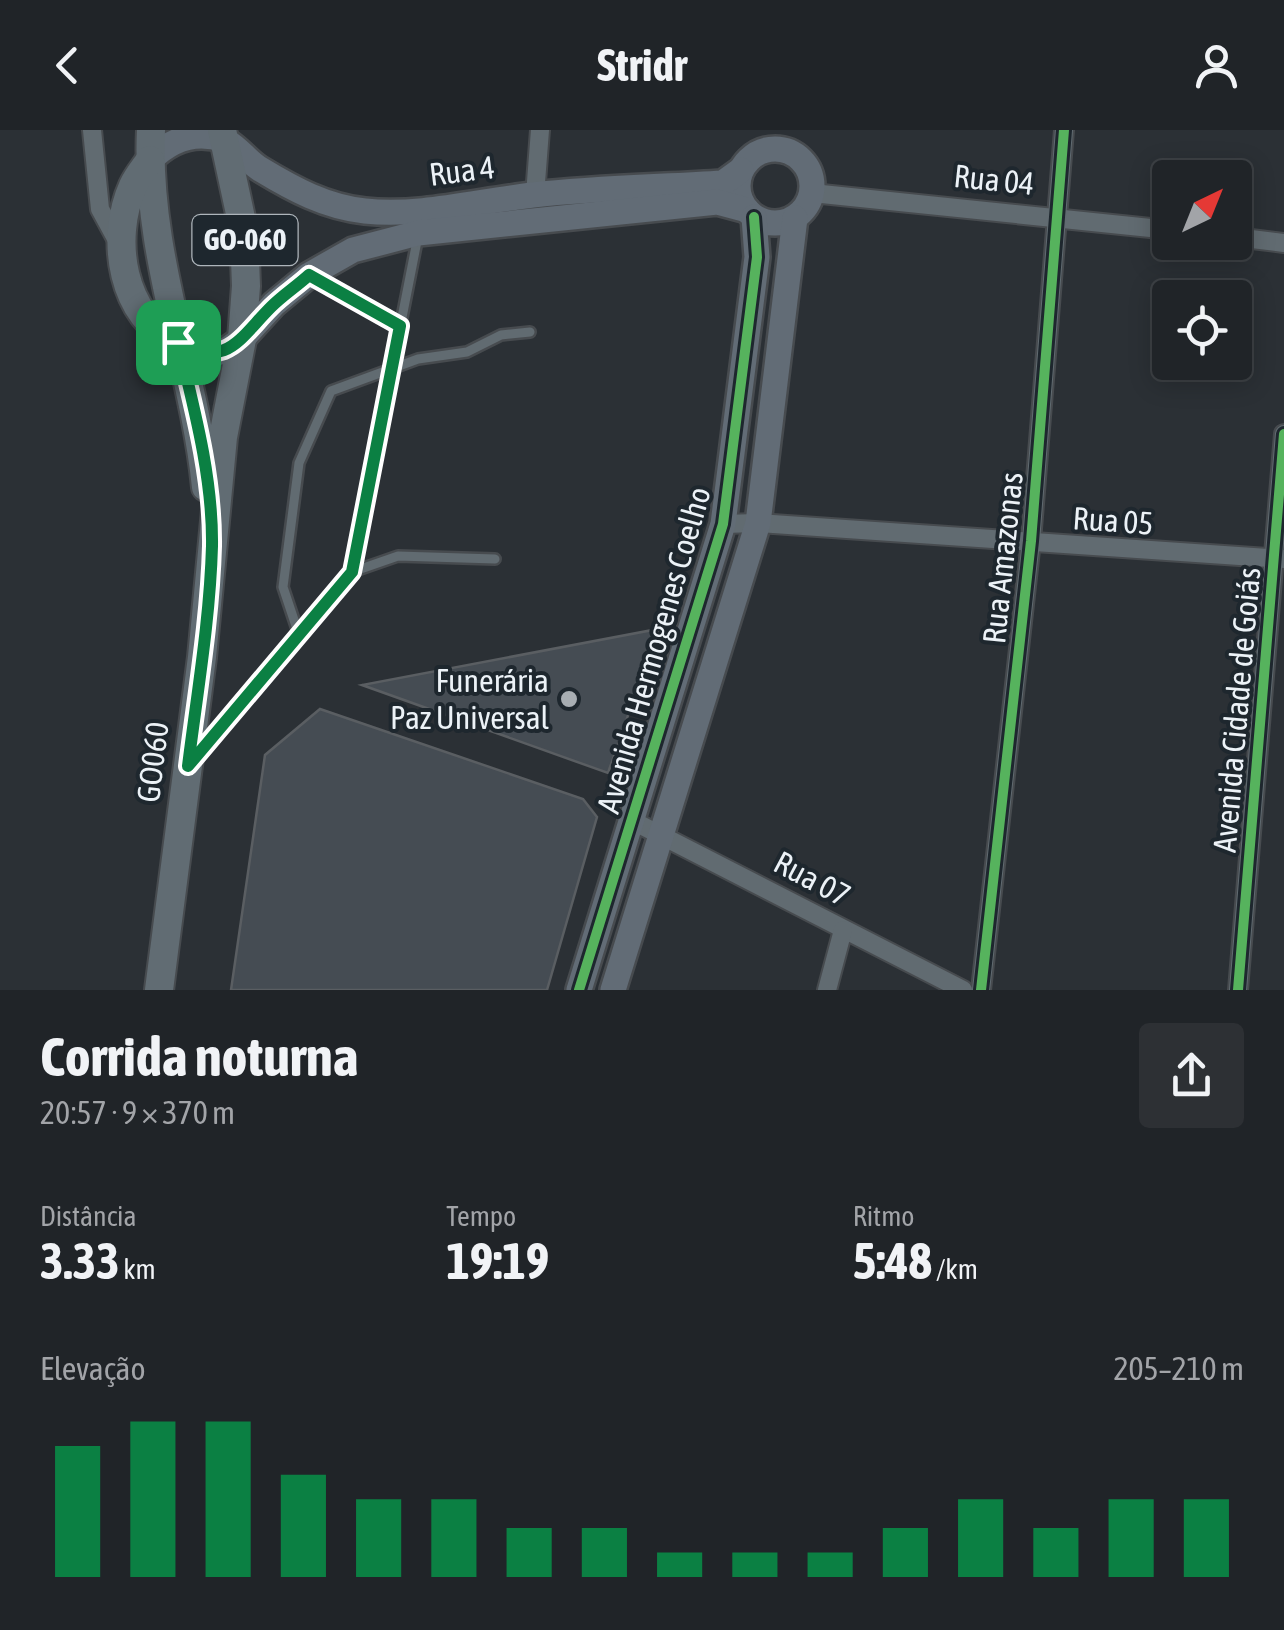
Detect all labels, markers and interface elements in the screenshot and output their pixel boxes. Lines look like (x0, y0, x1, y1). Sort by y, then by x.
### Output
icon: back (40, 38, 95, 93)
icon: person (1189, 38, 1244, 93)
text: Stridr (597, 39, 687, 91)
street label: Rua 4 (427, 148, 497, 193)
street label: Rua 04 (952, 157, 1036, 202)
north arrow (1152, 160, 1252, 260)
map controls (1152, 160, 1252, 380)
road number: GO-060 (192, 215, 298, 265)
button: locate (1152, 280, 1252, 380)
pin (136, 300, 221, 385)
icon: arrive (151, 315, 206, 370)
street label: Rua Amazonas (975, 470, 1030, 646)
street label: Avenida Hermogenes Coelho (589, 483, 718, 817)
street label: Rua 05 (1071, 499, 1155, 542)
street label: Avenida Cidade de Goiás (1206, 566, 1267, 854)
place label: Funerária Paz Universal (390, 662, 550, 736)
marker: Funerária Paz Universal (558, 688, 580, 710)
street label: GO060 (129, 720, 176, 804)
street label: Rua 07 (768, 843, 857, 914)
button: share (1139, 1023, 1244, 1128)
text: Corrida noturna (40, 1025, 358, 1088)
text: 20:57 · 9 × 370 m (40, 1094, 235, 1131)
text: Distância (40, 1200, 137, 1232)
text: Tempo (446, 1200, 516, 1232)
text: Ritmo (853, 1200, 914, 1232)
text: 3.33 (40, 1232, 119, 1290)
text: 19:19 (446, 1232, 549, 1290)
text: 5:48 (853, 1232, 932, 1290)
text: km (119, 1253, 156, 1285)
text: /km (932, 1253, 978, 1285)
text: Elevação (40, 1350, 146, 1387)
text: 205–210 m (1114, 1350, 1244, 1387)

